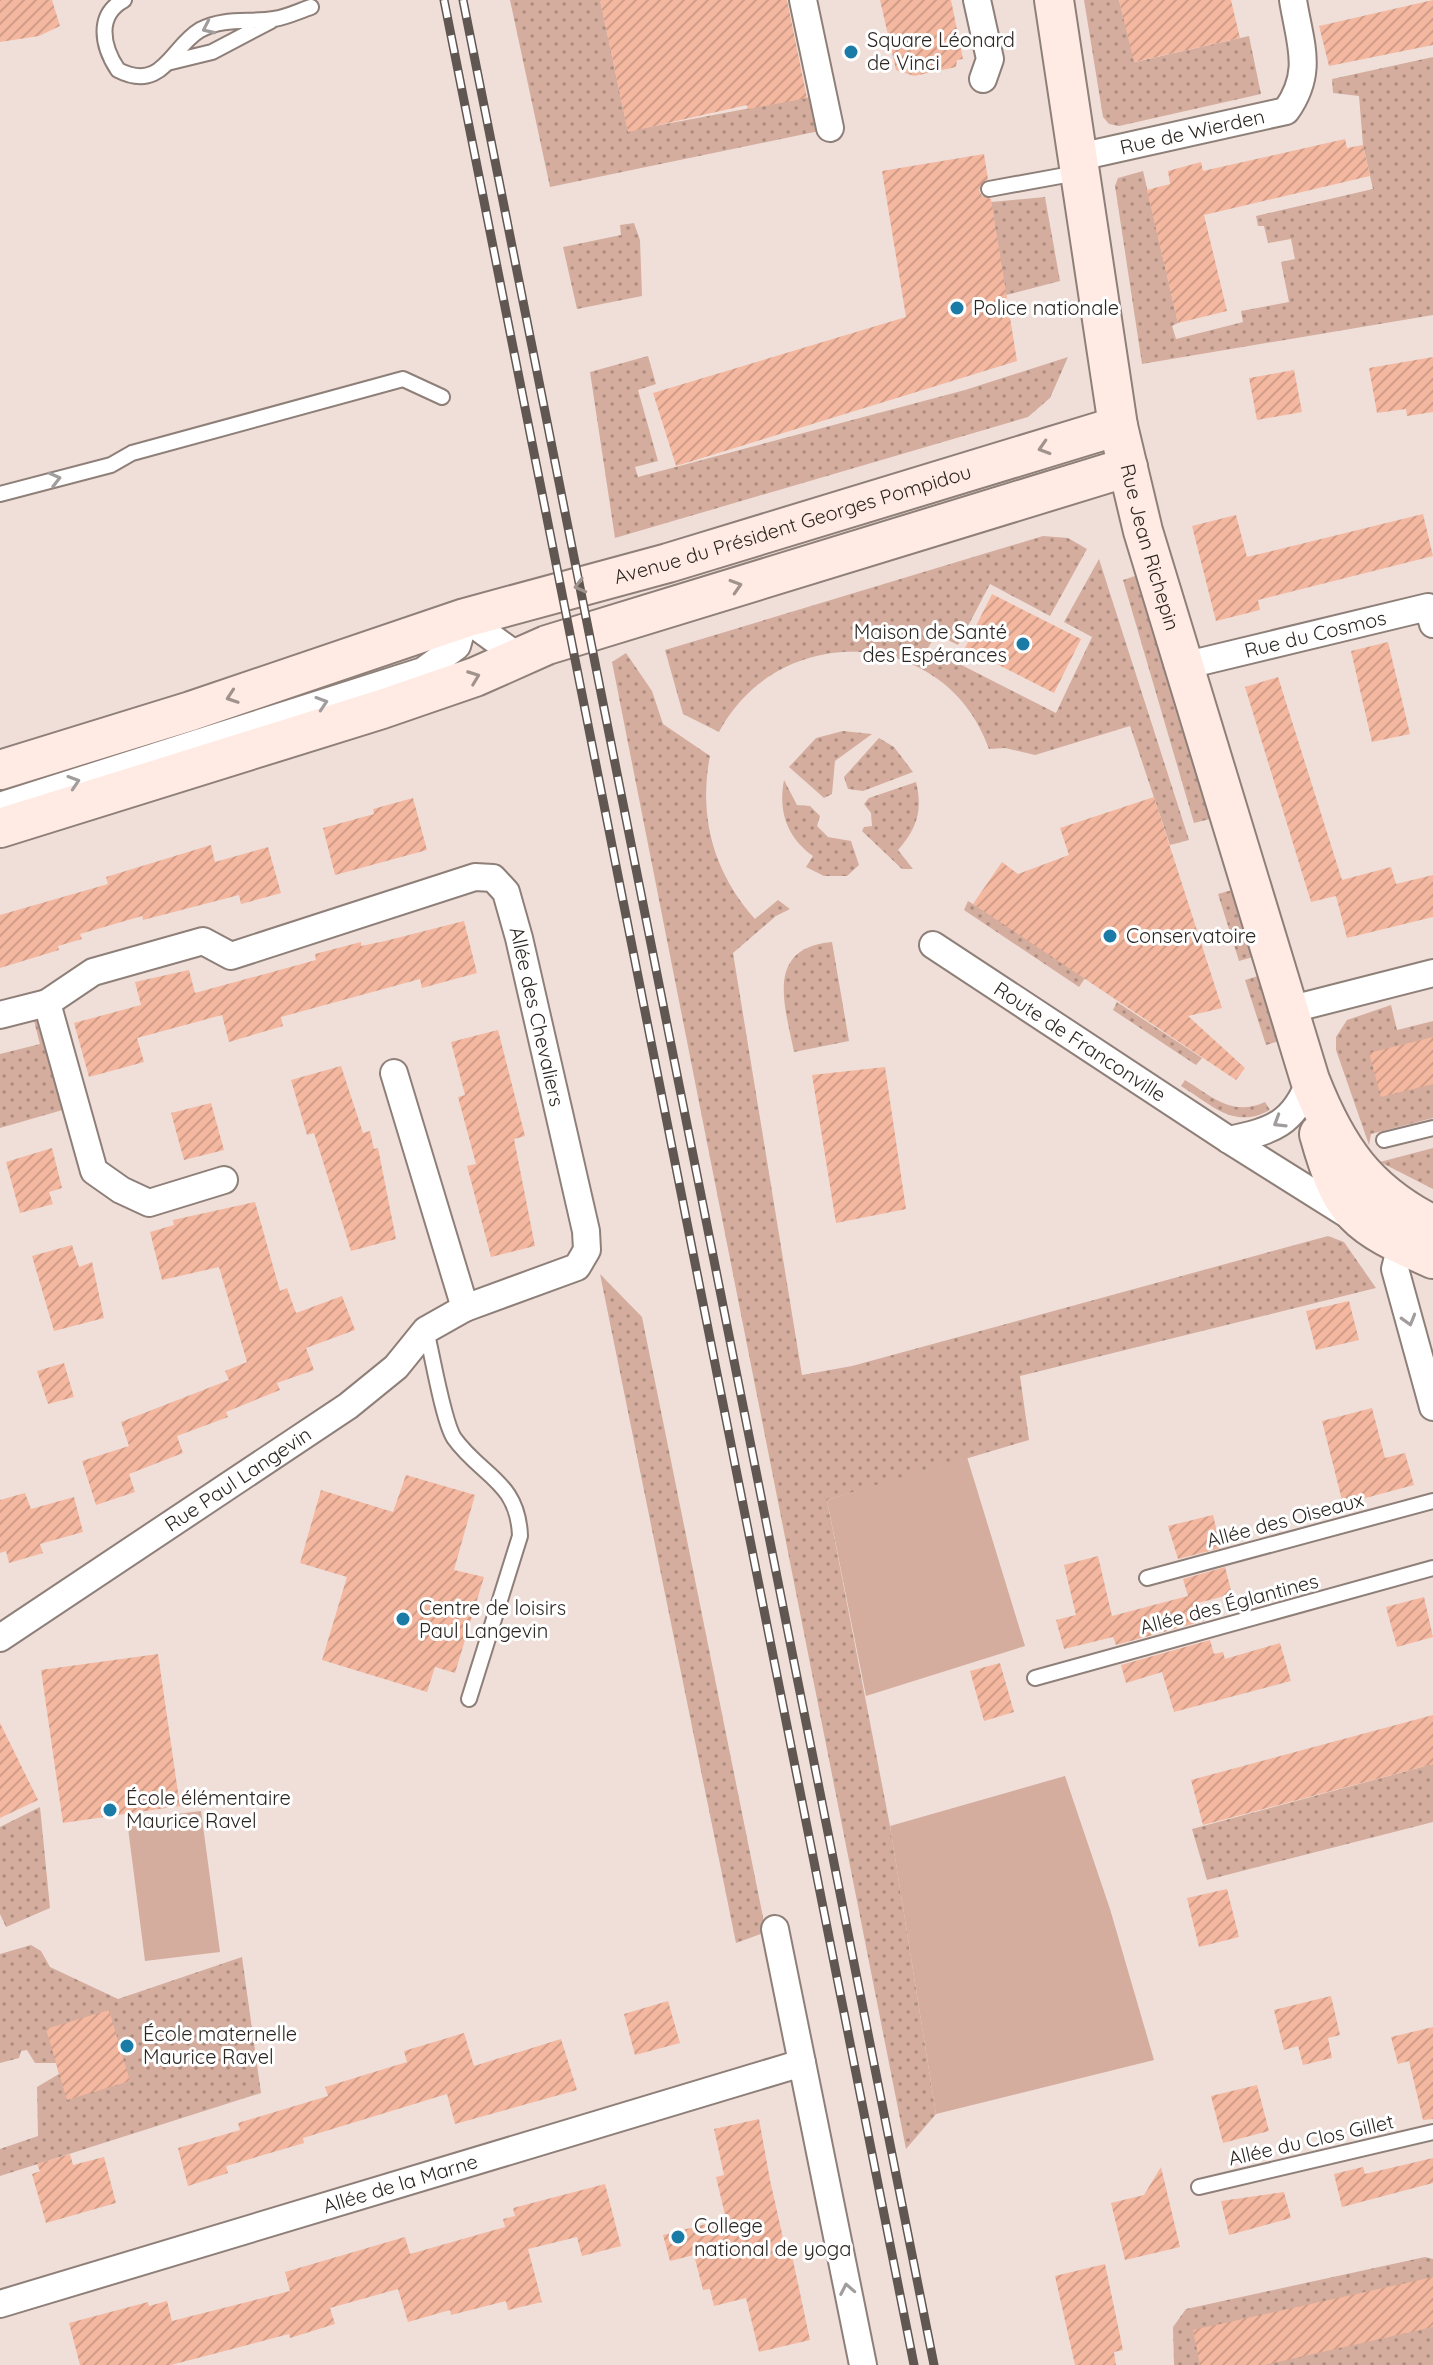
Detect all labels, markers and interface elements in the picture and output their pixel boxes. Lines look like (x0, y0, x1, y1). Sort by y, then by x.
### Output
one-way arrow (202, 18, 216, 34)
place label: Square Léonard de Vinci (867, 27, 1015, 75)
marker: Square Léonard de Vinci (842, 43, 860, 61)
street label: Rue de Wierden (1117, 103, 1267, 160)
place label: Police nationale (973, 295, 1119, 320)
marker: Police nationale (948, 299, 966, 317)
one-way arrow (1037, 439, 1051, 455)
street label: Avenue du Président Georges Pompidou (611, 458, 974, 589)
street label: Rue Jean Richepin (1115, 461, 1186, 633)
one-way arrow (48, 472, 62, 489)
one-way arrow (573, 577, 587, 593)
one-way arrow (728, 580, 742, 596)
street label: Rue du Cosmos (1242, 605, 1388, 663)
place label: Maison de Santé des Espérances (854, 619, 1007, 667)
marker: Maison de Santé des Espérances (1014, 635, 1032, 653)
one-way arrow (466, 670, 480, 687)
one-way arrow (226, 688, 240, 704)
one-way arrow (315, 696, 328, 712)
one-way arrow (67, 775, 81, 791)
street label: Allée des Chevaliers (504, 923, 570, 1109)
place label: Conservatoire (1126, 923, 1256, 948)
marker: Conservatoire (1101, 927, 1119, 945)
street label: Route de Franconville (990, 976, 1171, 1107)
one-way arrow (1274, 1113, 1288, 1128)
one-way arrow (1400, 1313, 1416, 1327)
street label: Rue Paul Langevin (160, 1421, 316, 1537)
street label: Allée des Oiseaux (1204, 1487, 1366, 1553)
street label: Allée des Églantines (1137, 1568, 1321, 1639)
place label: Centre de loisirs Paul Langevin (419, 1595, 566, 1643)
marker: Centre de loisirs Paul Langevin (394, 1610, 412, 1628)
place label: École élémentaire Maurice Ravel (126, 1785, 291, 1833)
marker: École élémentaire Maurice Ravel (101, 1801, 119, 1819)
place label: École maternelle Maurice Ravel (143, 2021, 297, 2069)
marker: École maternelle Maurice Ravel (118, 2037, 136, 2055)
street label: Allée du Clos Gillet (1226, 2108, 1396, 2171)
street label: Allée de la Marne (320, 2148, 481, 2218)
place label: College national de yoga (694, 2213, 851, 2261)
marker: College national de yoga (669, 2228, 687, 2246)
one-way arrow (840, 2282, 857, 2295)

